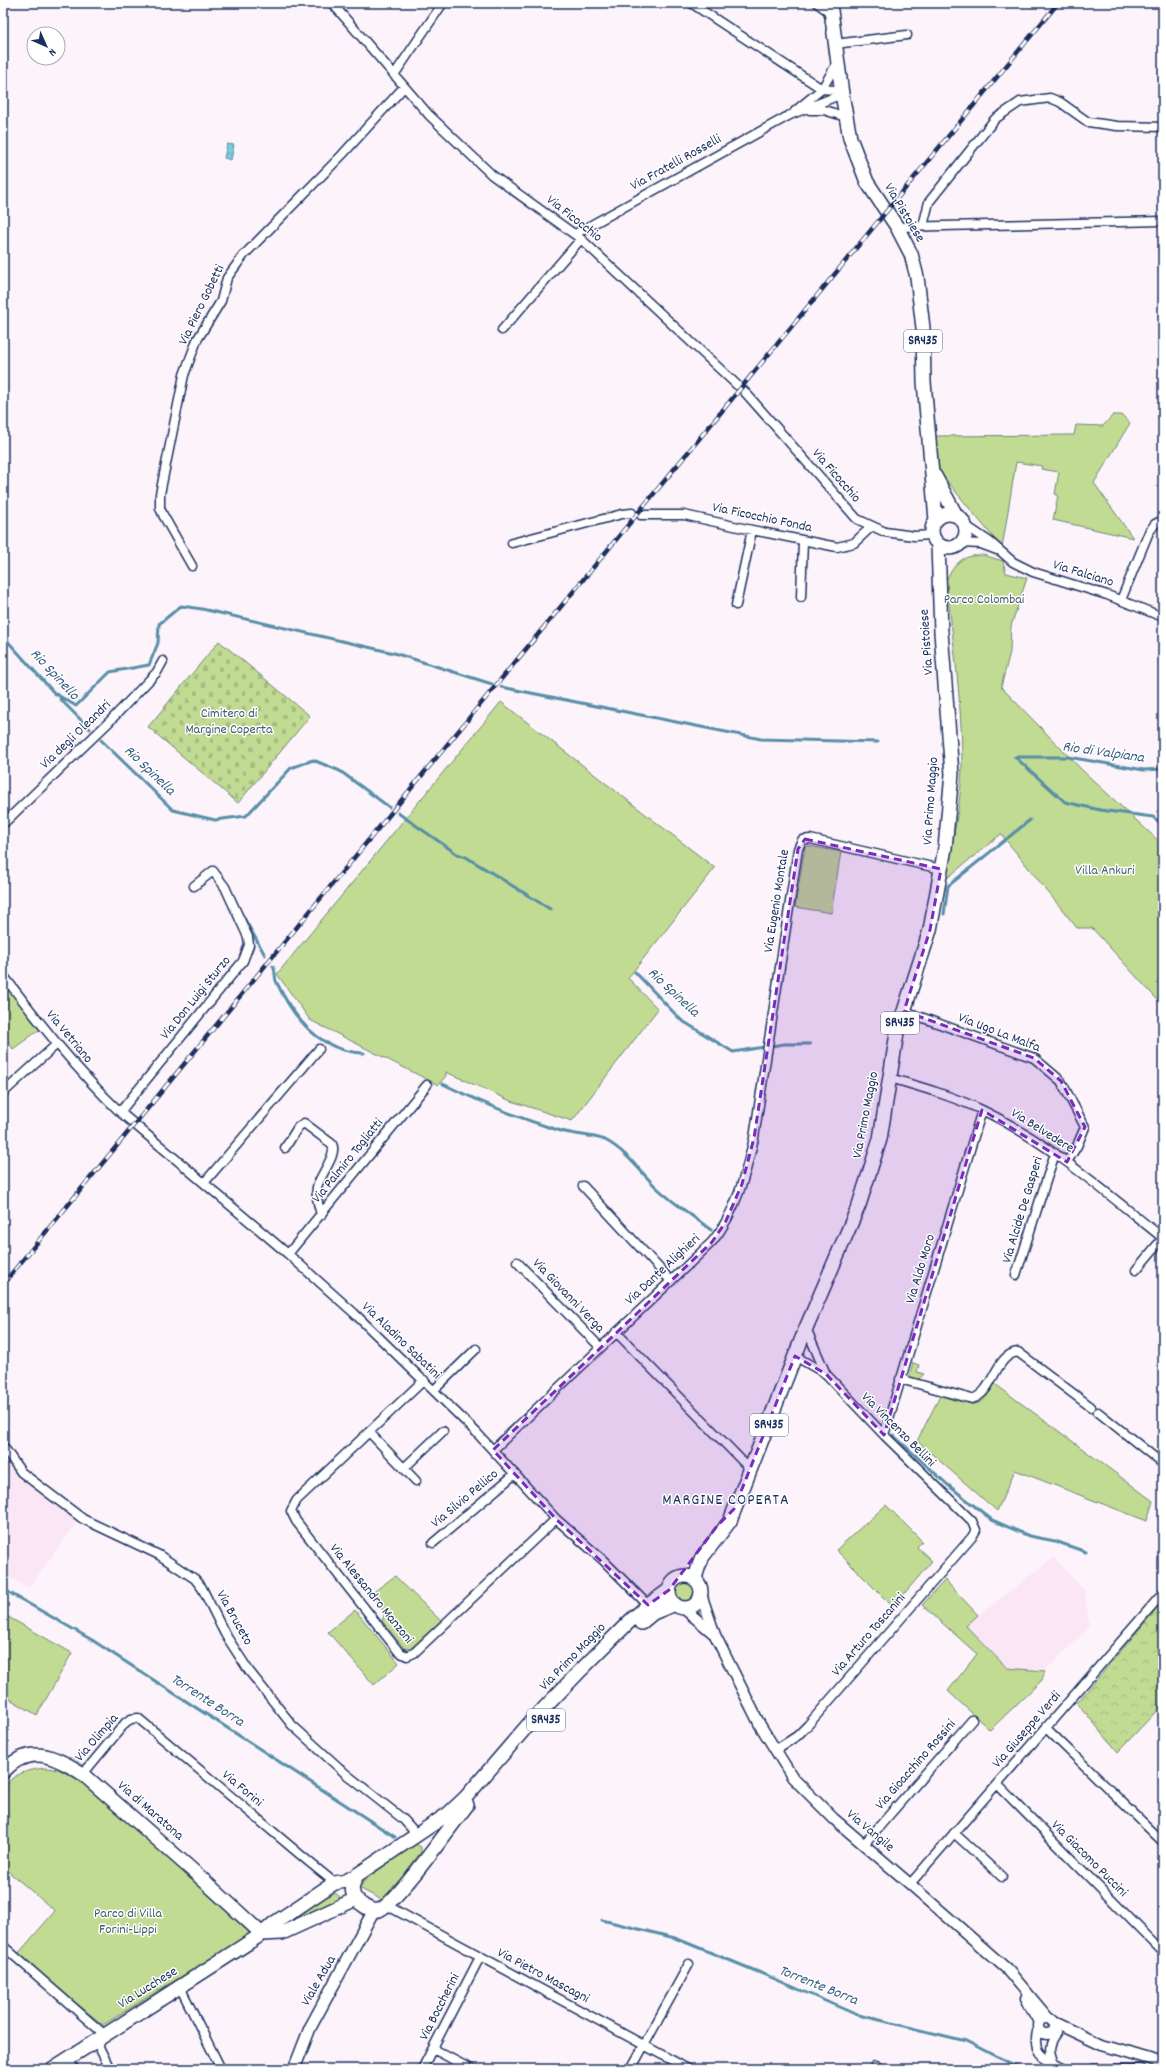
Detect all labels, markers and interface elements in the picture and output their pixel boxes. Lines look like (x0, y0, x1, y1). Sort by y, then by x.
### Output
north arrow (26, 26, 66, 66)
text: N (44, 44, 59, 60)
street label: Via Fratelli Rosselli (627, 130, 725, 196)
street label: Via Pistoiese (878, 180, 930, 246)
street label: Via Ficocchio (542, 191, 606, 247)
street label: Via Piero Gobetti (174, 261, 230, 349)
road number: SR435 (904, 330, 942, 352)
street label: Via Ficocchio (807, 444, 865, 508)
street label: Via Ficocchio Fonda (710, 498, 814, 538)
street label: Via Falciano (1050, 555, 1116, 593)
park label: Parco Colombai (944, 590, 1025, 610)
street label: Via Pistoiese (915, 608, 939, 676)
water label: Rio Spinello (24, 644, 85, 707)
street label: Via degli Oleandri (36, 696, 116, 774)
park label: Cimitero di Margine Coperta (185, 704, 273, 740)
water label: Rio di Valpiana (1061, 736, 1146, 770)
water label: Rio Spinella (118, 741, 180, 802)
street label: Via Primo Maggio (918, 756, 944, 846)
street label: Via Eugenio Montale (759, 848, 795, 954)
park label: Villa Ankuri (1075, 861, 1135, 881)
street label: Via Don Luigi Sturzo (156, 952, 236, 1044)
water label: Rio Spinella (642, 963, 705, 1024)
street label: Via Vetriano (41, 1006, 97, 1068)
street label: Via Ugo La Malfa (955, 1008, 1043, 1058)
road number: SR435 (881, 1012, 919, 1034)
street label: Via Primo Maggio (848, 1070, 884, 1160)
street label: Via Belvedere (1006, 1104, 1078, 1158)
street label: Via Palmiro Togliatti (307, 1114, 389, 1208)
street label: Via Alcide De Gasperi (997, 1154, 1049, 1266)
street label: Via Dante Alighieri (621, 1230, 705, 1310)
street label: Via Aldo Moro (901, 1232, 941, 1306)
street label: Via Giovanni Verga (527, 1254, 609, 1338)
street label: Via Aladino Sabatini (357, 1298, 446, 1385)
street label: Via Vincenzo Bellini (856, 1388, 940, 1472)
road number: SR435 (750, 1414, 788, 1436)
street label: Via Silvio Pellico (427, 1465, 503, 1533)
district label: MARGINE COPERTA (662, 1489, 790, 1512)
street label: Via Alessandro Manzoni (324, 1540, 418, 1649)
street label: Via Bruceto (211, 1587, 257, 1649)
street label: Via Arturo Toscanini (827, 1589, 911, 1681)
street label: Via Primo Maggio (535, 1618, 611, 1696)
water label: Torrente Borra (166, 1669, 249, 1733)
street label: Via Giuseppe Verdi (988, 1687, 1066, 1773)
street label: Via Olimpia (70, 1709, 124, 1767)
road number: SR435 (527, 1709, 565, 1731)
street label: Via Gioacchino Rossini (871, 1715, 961, 1815)
street label: Via Forini (217, 1766, 267, 1812)
street label: Via di Maratona (112, 1776, 188, 1846)
street label: Via Vangile (842, 1805, 898, 1857)
street label: Via Giacomo Puccini (1046, 1816, 1132, 1902)
park label: Parco di Villa Forini-Lippi (94, 1904, 162, 1940)
street label: Via Pietro Mascagni (493, 1943, 593, 2009)
street label: Viale Adua (296, 1952, 342, 2010)
water label: Torrente Borra (775, 1960, 862, 2012)
street label: Via Lucchese (114, 1962, 182, 2014)
street label: Via Boccherini (415, 1970, 466, 2044)

